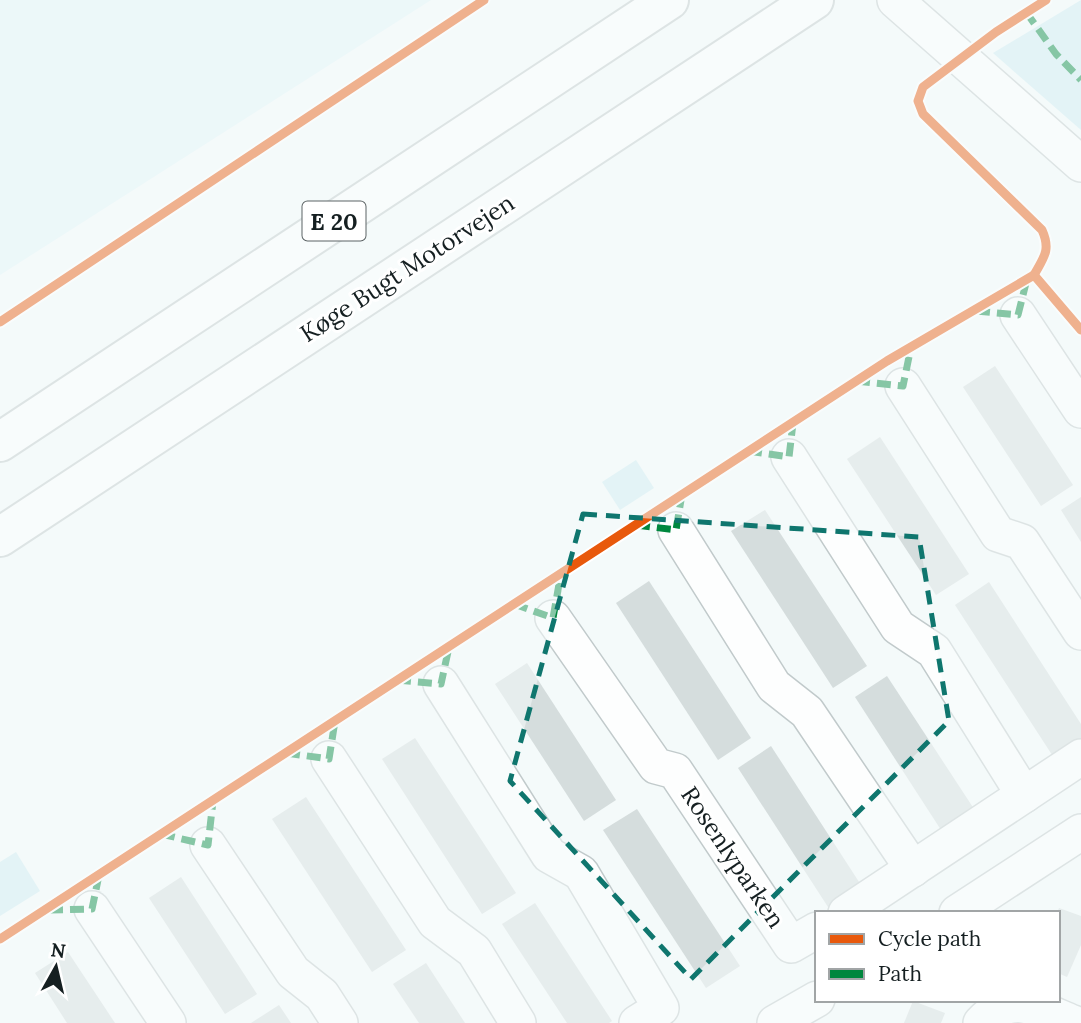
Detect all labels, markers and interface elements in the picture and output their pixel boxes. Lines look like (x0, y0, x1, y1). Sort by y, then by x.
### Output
street label: Køge Bugt Motorvejen (294, 187, 520, 349)
road number: E 20 (302, 202, 366, 241)
street label: Rosenlyparken (674, 780, 792, 934)
legend (815, 911, 1060, 1002)
text: Cycle path (878, 925, 981, 952)
north arrow (21, 932, 91, 1002)
text: N (49, 937, 68, 963)
text: Path (878, 960, 922, 987)

